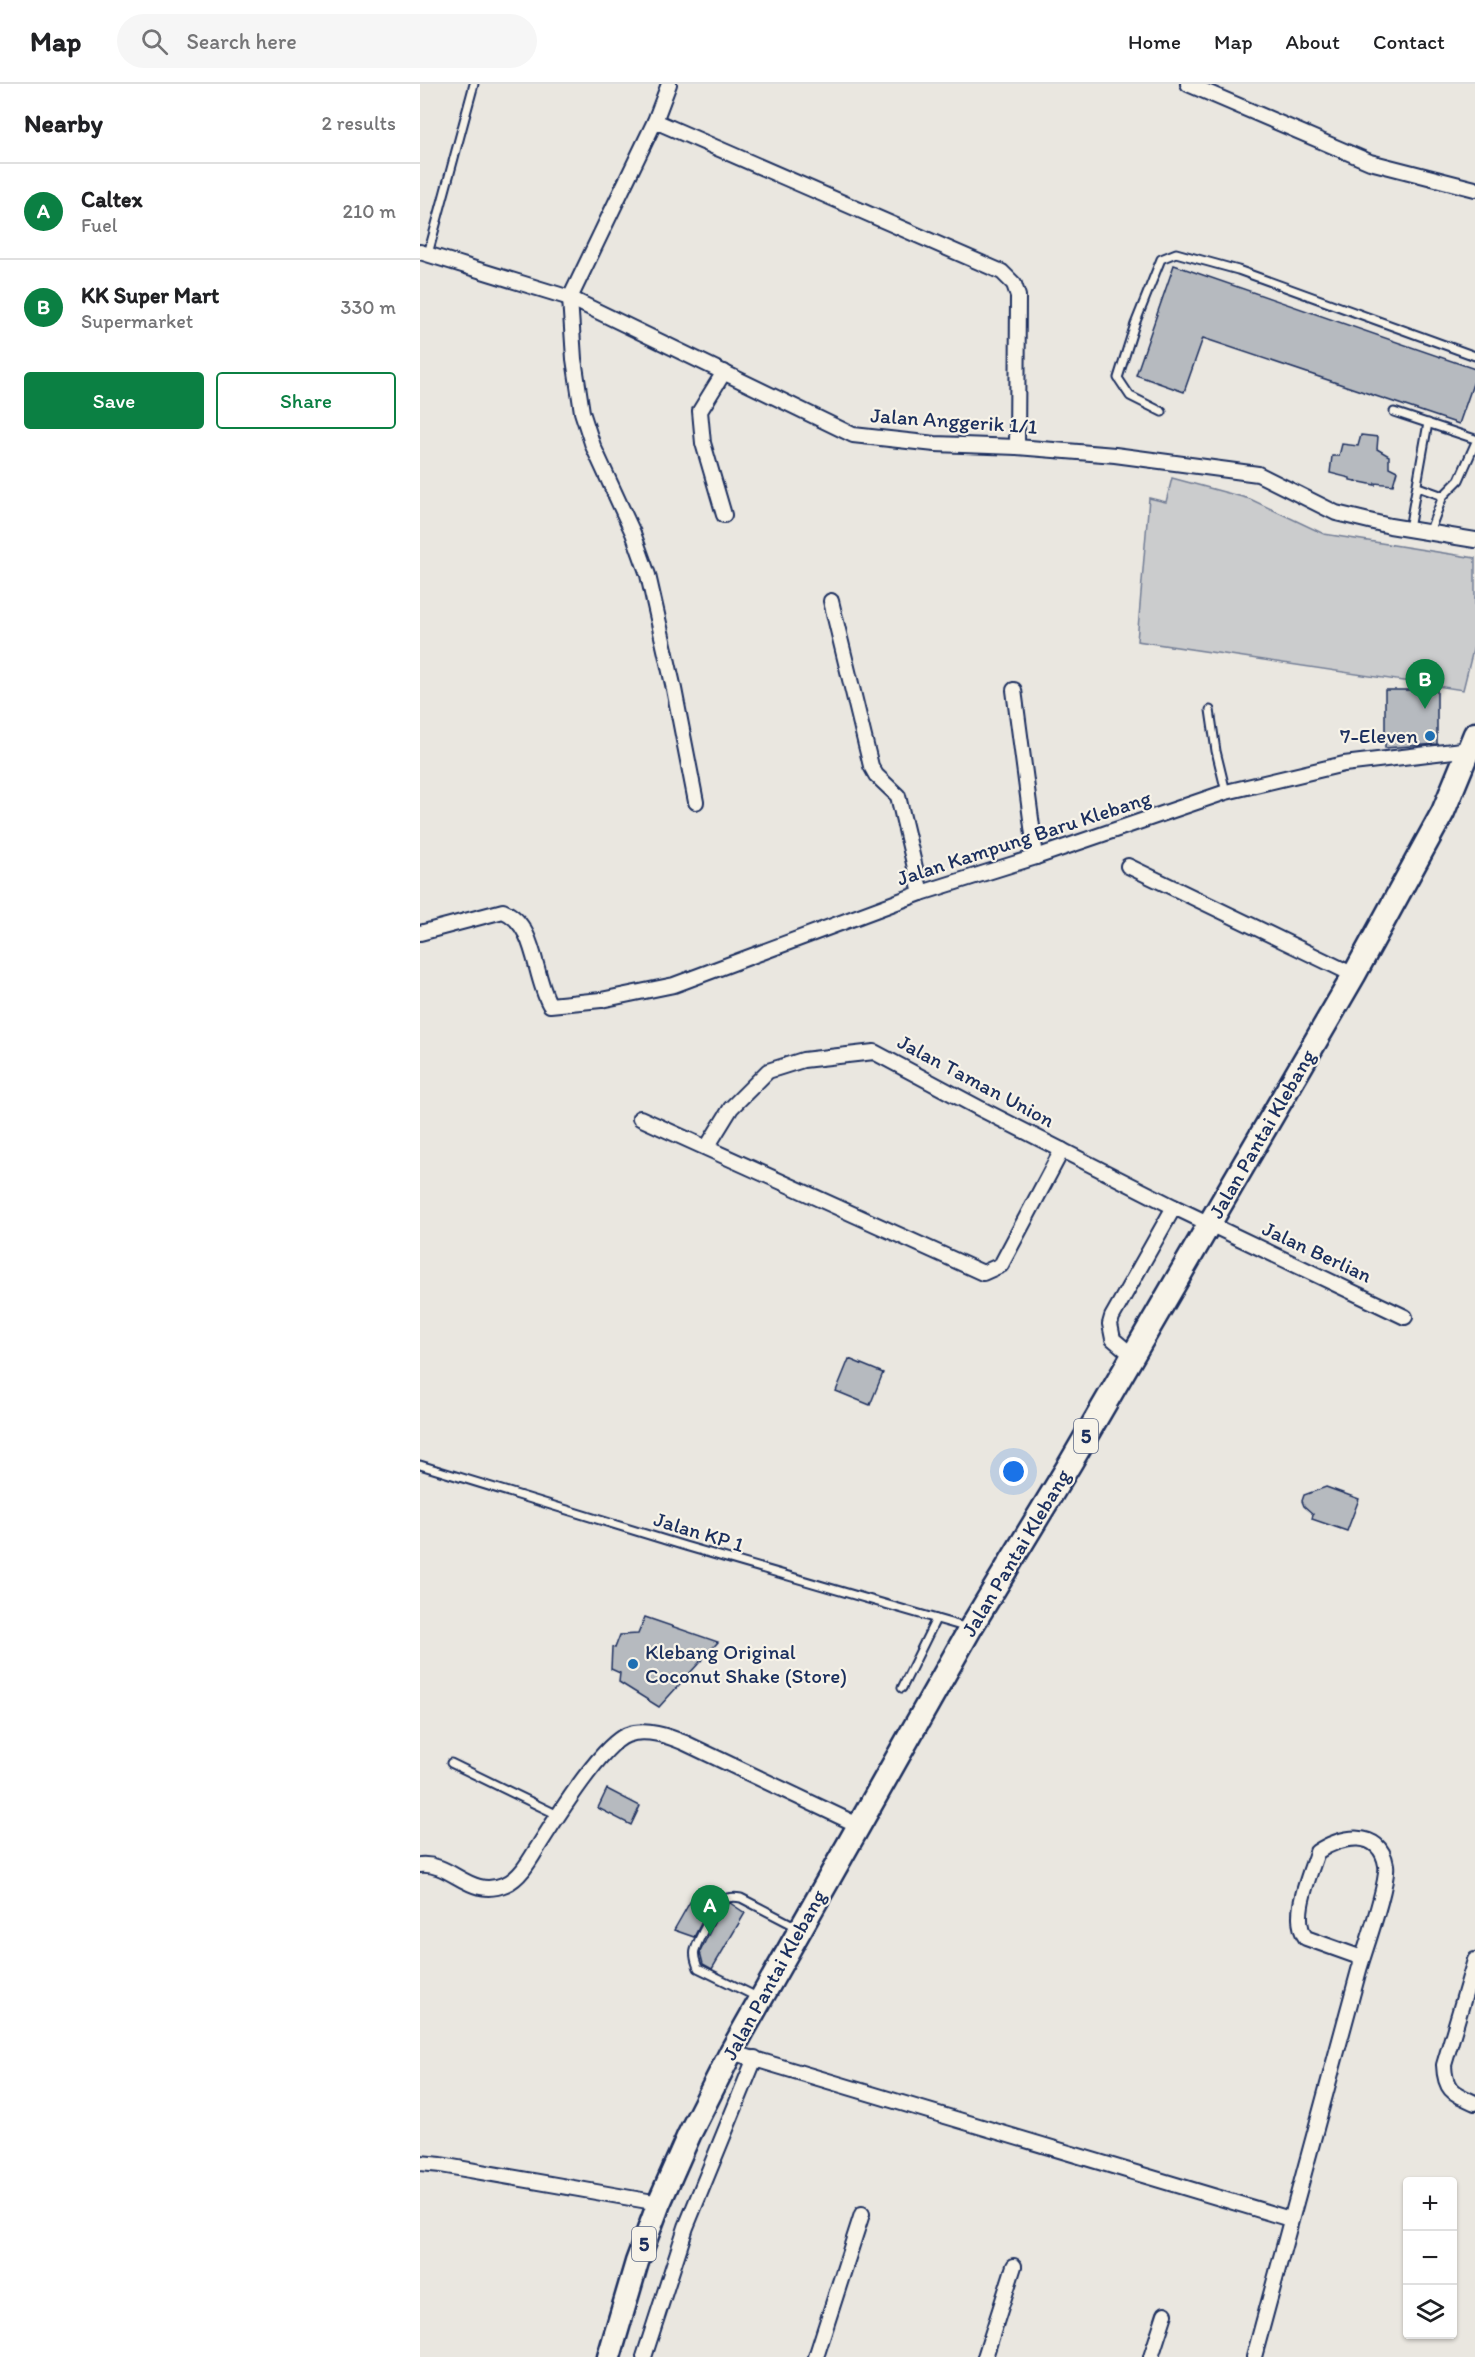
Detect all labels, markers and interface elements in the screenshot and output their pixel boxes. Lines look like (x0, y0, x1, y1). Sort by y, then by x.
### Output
search box (117, 14, 537, 68)
text: Map (30, 24, 81, 58)
icon: search (138, 25, 171, 58)
text: Search here (186, 28, 297, 55)
text: Home (1128, 29, 1181, 54)
text: Map (1214, 29, 1253, 54)
text: About (1286, 29, 1340, 54)
text: Contact (1373, 29, 1445, 54)
text: Nearby (24, 107, 103, 139)
text: 2 results (322, 111, 396, 135)
text: Caltex (81, 186, 142, 213)
text: A (37, 199, 50, 223)
text: 210 m (343, 199, 396, 223)
text: Fuel (81, 213, 117, 237)
text: KK Super Mart (81, 282, 219, 309)
text: B (37, 295, 50, 319)
text: 330 m (341, 295, 396, 319)
text: Supermarket (81, 309, 193, 333)
button: Save (24, 372, 204, 429)
button: Share (216, 372, 396, 429)
street label: Jalan Anggerik 1/1 (870, 402, 1039, 439)
pin: B (1406, 660, 1444, 709)
place label: 7-Eleven (1340, 723, 1418, 748)
marker: 7-Eleven (1423, 729, 1437, 743)
street label: Jalan Kampung Baru Klebang (894, 784, 1154, 890)
street label: Jalan Taman Union (894, 1029, 1059, 1132)
street label: Jalan Pantai Klebang (1203, 1045, 1320, 1223)
street label: Jalan Berlian (1259, 1215, 1376, 1288)
road number: 5 (1074, 1419, 1098, 1453)
your location (999, 1457, 1028, 1486)
street label: Jalan Pantai Klebang (956, 1464, 1076, 1641)
street label: Jalan KP 1 (651, 1506, 747, 1557)
place label: Klebang Original Coconut Shake (Store) (645, 1639, 847, 1688)
marker: Klebang Original Coconut Shake (Store) (626, 1657, 640, 1671)
street label: Jalan Pantai Klebang (716, 1885, 831, 2064)
pin: A (690, 1886, 730, 1935)
map controls (1403, 2177, 1457, 2339)
button: + (1403, 2177, 1457, 2231)
road number: 5 (632, 2227, 656, 2261)
button: − (1403, 2231, 1457, 2285)
button: layers (1403, 2285, 1457, 2339)

